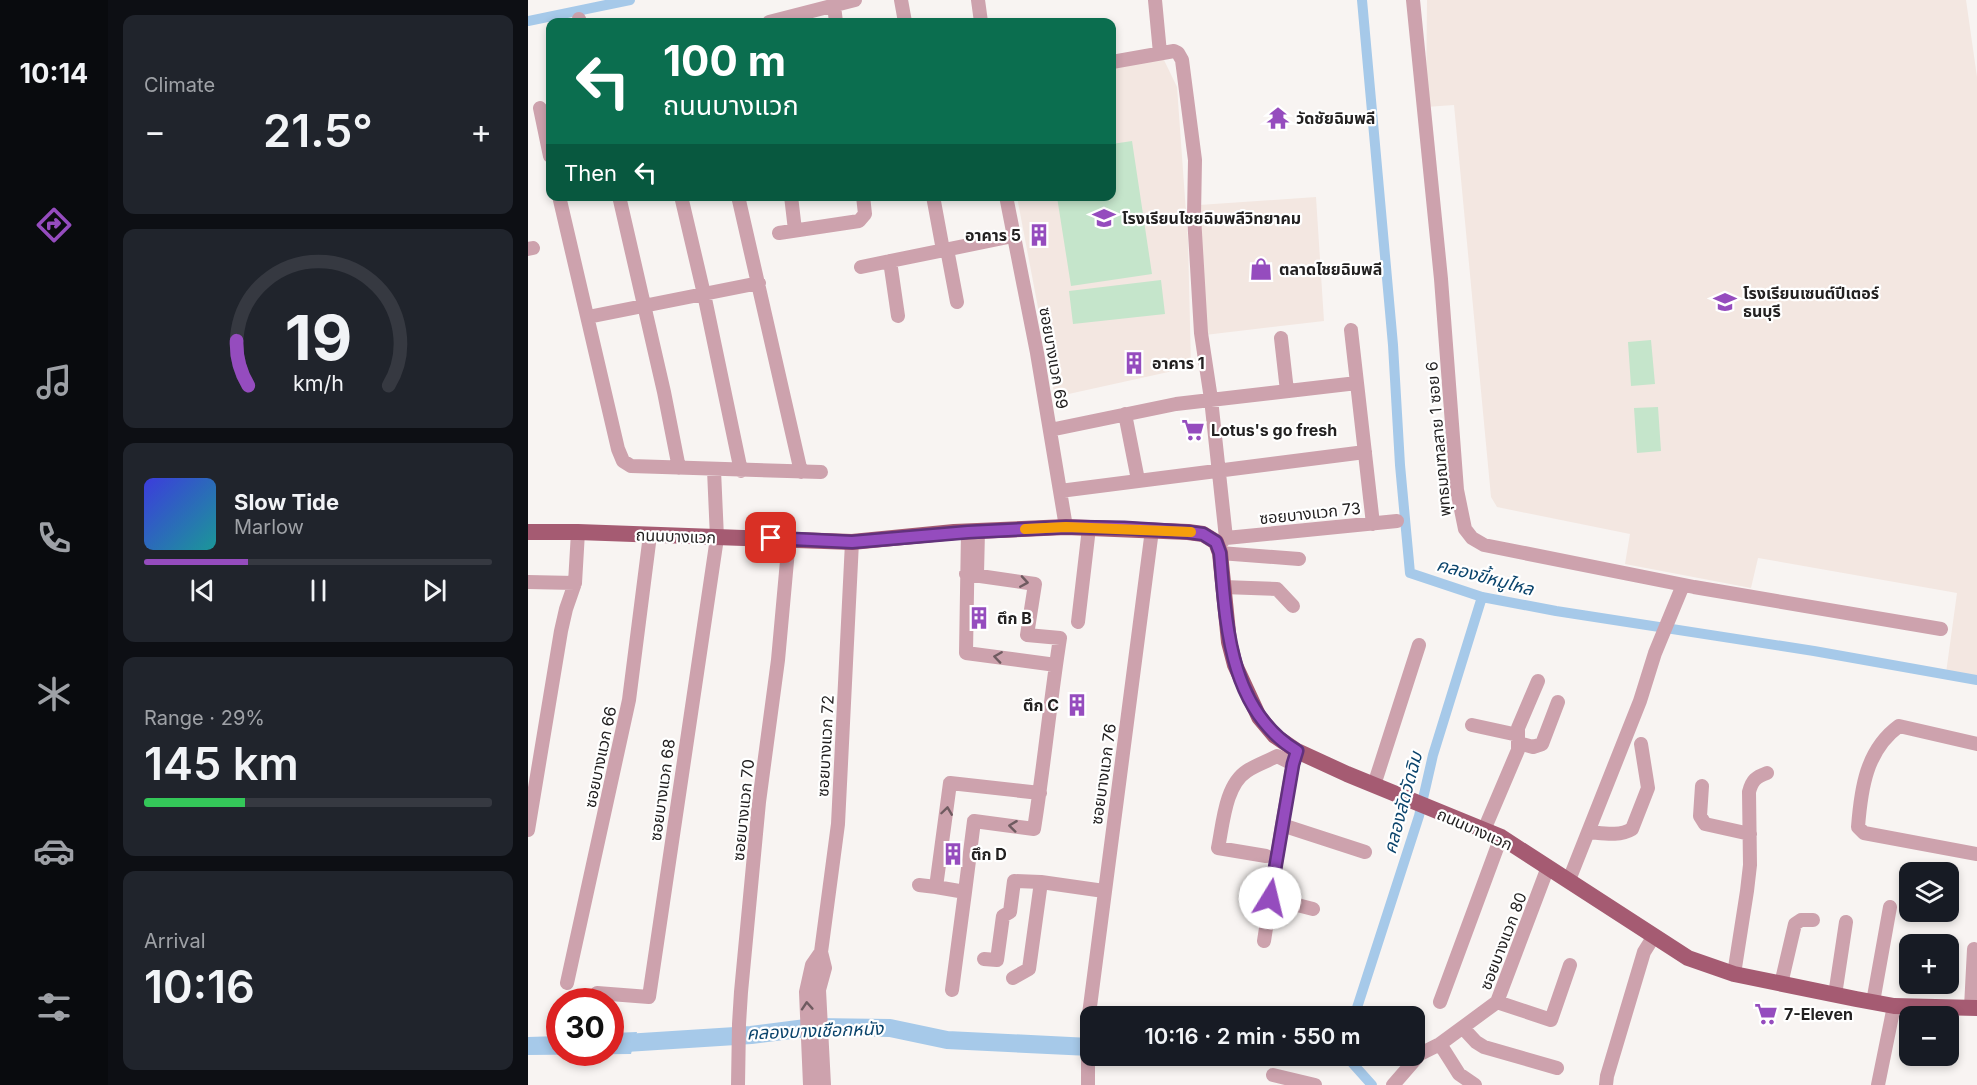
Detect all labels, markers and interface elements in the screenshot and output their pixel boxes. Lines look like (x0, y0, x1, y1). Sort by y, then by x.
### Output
text: 100 m (663, 35, 786, 86)
icon: left (564, 42, 642, 120)
text: 10:14 (20, 57, 88, 90)
text: Climate (144, 73, 215, 97)
text: ถนนบางแวก (663, 89, 799, 122)
text: 21.5° (263, 103, 373, 158)
temple icon: วัดชัยฉิมพลี (1265, 105, 1291, 131)
place label: วัดชัยฉิมพลี (1296, 108, 1375, 128)
text: − (144, 111, 166, 151)
text: + (470, 111, 492, 151)
icon: left (629, 156, 662, 189)
text: Then (564, 160, 617, 186)
icon: directions (33, 204, 75, 246)
school or university icon: โรงเรียนไชยฉิมพลีวิทยาคม (1091, 205, 1117, 231)
place label: โรงเรียนไชยฉิมพลีวิทยาคม (1122, 208, 1301, 228)
building icon: อาคาร 5 (1026, 222, 1052, 248)
place label: อาคาร 5 (965, 225, 1021, 245)
shop icon: ตลาดไชยฉิมพลี (1248, 256, 1274, 282)
place label: ตลาดไชยฉิมพลี (1279, 259, 1382, 279)
place label: โรงเรียนเซนต์ปีเตอร์ ธนบุรี (1743, 283, 1879, 321)
school or university icon: โรงเรียนเซนต์ปีเตอร์ ธนบุรี (1712, 289, 1738, 315)
text: 19 (284, 300, 352, 375)
street label: ซอยบางแวก 69 (1035, 305, 1073, 411)
building icon: อาคาร 1 (1121, 350, 1147, 376)
place label: อาคาร 1 (1152, 353, 1205, 373)
icon: music (33, 361, 75, 403)
street label: พุทธมณฑลสาย 1 ซอย 6 (1421, 361, 1455, 517)
text: km/h (293, 370, 343, 396)
supermarket icon: Lotus's go fresh (1180, 417, 1206, 443)
place label: Lotus's go fresh (1211, 420, 1337, 440)
text: Slow Tide (234, 489, 339, 515)
street label: ซอยบางแวก 73 (1258, 498, 1362, 528)
pin (745, 512, 796, 563)
text: Marlow (234, 515, 304, 539)
icon: phone (33, 517, 75, 559)
icon: arrive (754, 521, 787, 554)
street label: ถนนบางแวก (635, 525, 717, 547)
water label: คลองขี้หมูไหล (1434, 552, 1537, 601)
icon: previous (186, 574, 219, 607)
icon: pause (302, 574, 335, 607)
icon: next (418, 574, 451, 607)
one-way arrow (1019, 576, 1028, 588)
building icon: ตึก B (966, 605, 992, 631)
place label: ตึก B (997, 608, 1032, 628)
one-way arrow (993, 652, 1002, 664)
icon: climate (33, 673, 75, 715)
building icon: ตึก C (1064, 692, 1090, 718)
street label: ซอยบางแวก 72 (812, 695, 838, 797)
place label: ตึก C (1023, 695, 1059, 715)
street label: ซอยบางแวก 66 (580, 705, 620, 809)
text: Range · 29% (144, 706, 265, 730)
street label: ซอยบางแวก 76 (1086, 722, 1120, 826)
text: 145 km (144, 736, 299, 791)
street label: ซอยบางแวก 68 (645, 738, 679, 842)
water label: คลองลัดวัดฉิม (1379, 748, 1427, 856)
street label: ซอยบางแวก 70 (728, 758, 758, 862)
street label: ถนนบางแวก (1434, 804, 1516, 854)
one-way arrow (940, 807, 952, 816)
one-way arrow (1008, 821, 1018, 833)
icon: car (33, 830, 75, 872)
building icon: ตึก D (940, 841, 966, 867)
place label: ตึก D (971, 844, 1007, 864)
map controls (1899, 862, 1959, 1066)
button: layers (1899, 862, 1959, 922)
position arrow (1238, 866, 1302, 930)
street label: ซอยบางแวก 80 (1475, 889, 1531, 993)
text: Arrival (144, 929, 206, 953)
button: + (1899, 934, 1959, 994)
text: 10:16 (144, 959, 255, 1014)
icon: filters (33, 986, 75, 1028)
speed limit sign: 30 (546, 988, 624, 1066)
one-way arrow (801, 1001, 814, 1010)
supermarket icon: 7-Eleven (1753, 1001, 1779, 1027)
place label: 7-Eleven (1784, 1004, 1853, 1024)
button: − (1899, 1006, 1959, 1066)
water label: คลองบางเชือกหนัง (746, 1018, 885, 1043)
text: 10:16 · 2 min · 550 m (1144, 1023, 1361, 1049)

